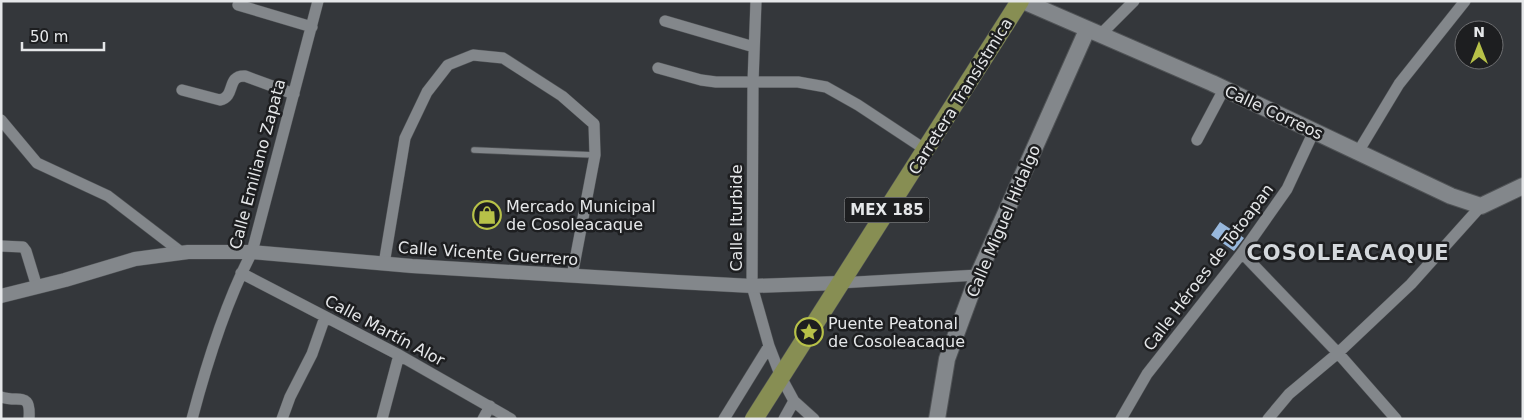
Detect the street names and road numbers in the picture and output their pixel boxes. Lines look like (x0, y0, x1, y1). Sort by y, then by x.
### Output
street label: Carretera Transístmica (904, 15, 1016, 178)
street label: Calle Emiliano Zapata (226, 77, 289, 251)
street label: Calle Correos (1222, 81, 1326, 144)
street label: Calle Miguel Hidalgo (963, 142, 1044, 300)
street label: Calle Iturbide (727, 164, 746, 272)
street label: Calle Héroes de Totoapan (1139, 180, 1277, 354)
road number: MEX 185 (844, 198, 930, 222)
street label: Calle Vicente Guerrero (397, 238, 579, 269)
street label: Calle Martín Alor (322, 291, 448, 370)

